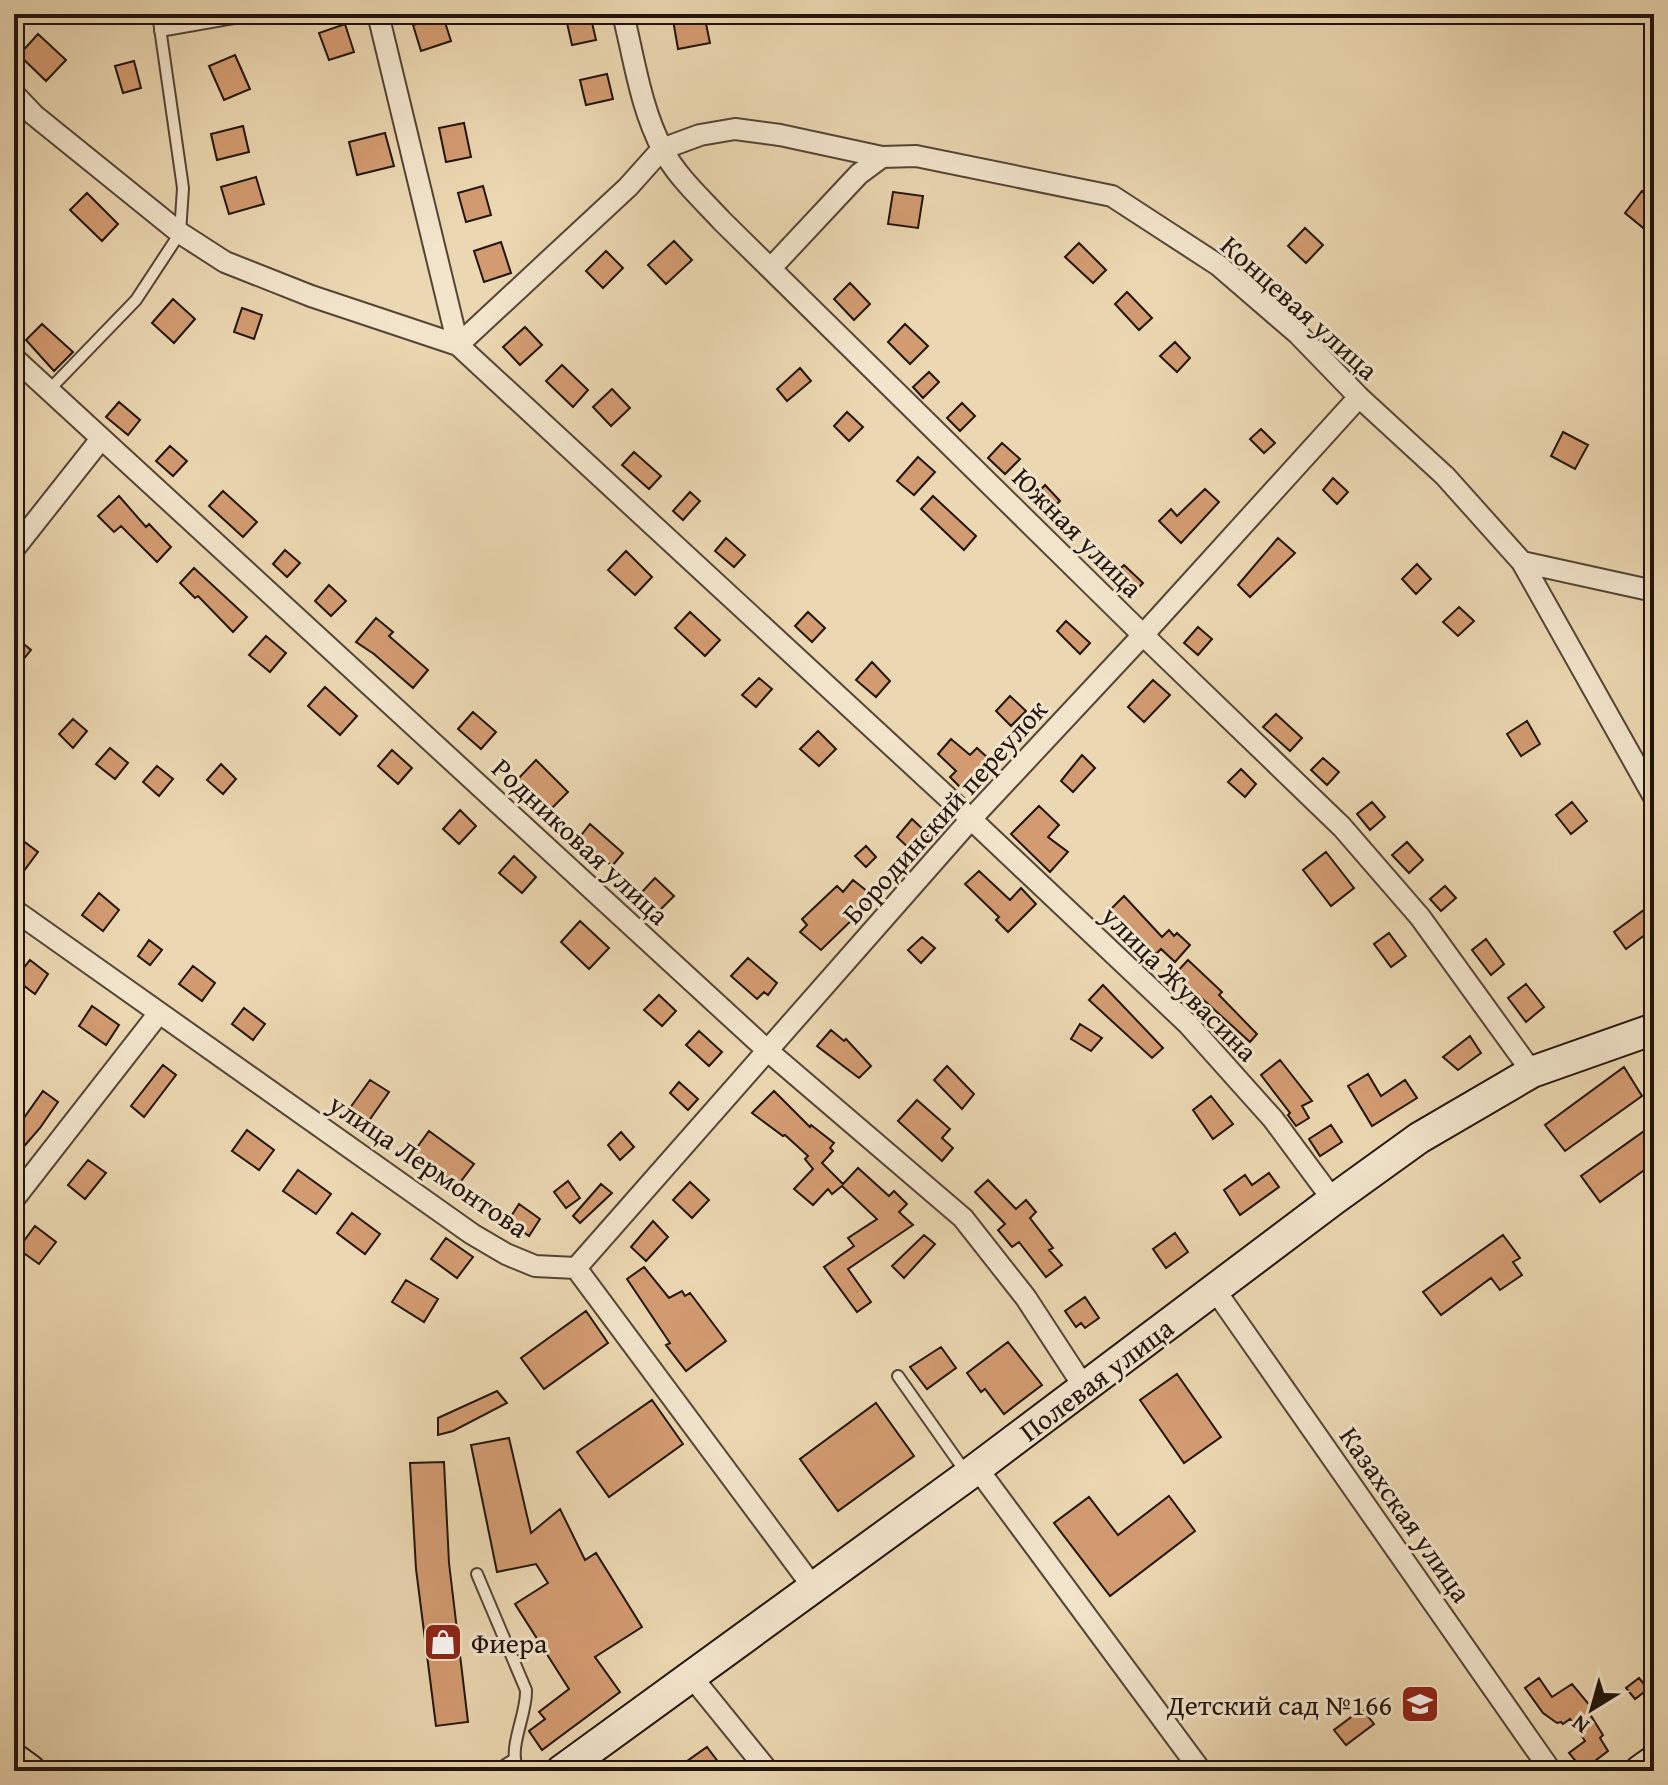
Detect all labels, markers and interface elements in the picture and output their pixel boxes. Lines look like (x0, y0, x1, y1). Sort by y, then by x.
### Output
street label: Концевая улица (1212, 225, 1388, 389)
street label: Южная улица (1003, 457, 1153, 607)
street label: Бородинский переулок (832, 689, 1056, 932)
street label: Родниковая улица (483, 748, 679, 935)
street label: улица Жувасина (1092, 895, 1268, 1071)
street label: улица Лермонтова (320, 1082, 538, 1248)
street label: Полевая улица (1010, 1307, 1182, 1451)
street label: Казахская улица (1330, 1418, 1482, 1611)
shop icon: Фиера (422, 1621, 464, 1663)
place label: Фиера (471, 1622, 548, 1663)
north arrow (1552, 1669, 1632, 1749)
school or university icon: Детский сад №166 (1399, 1683, 1441, 1725)
place label: Детский сад №166 (1166, 1684, 1392, 1725)
text: N (1564, 1708, 1595, 1742)

